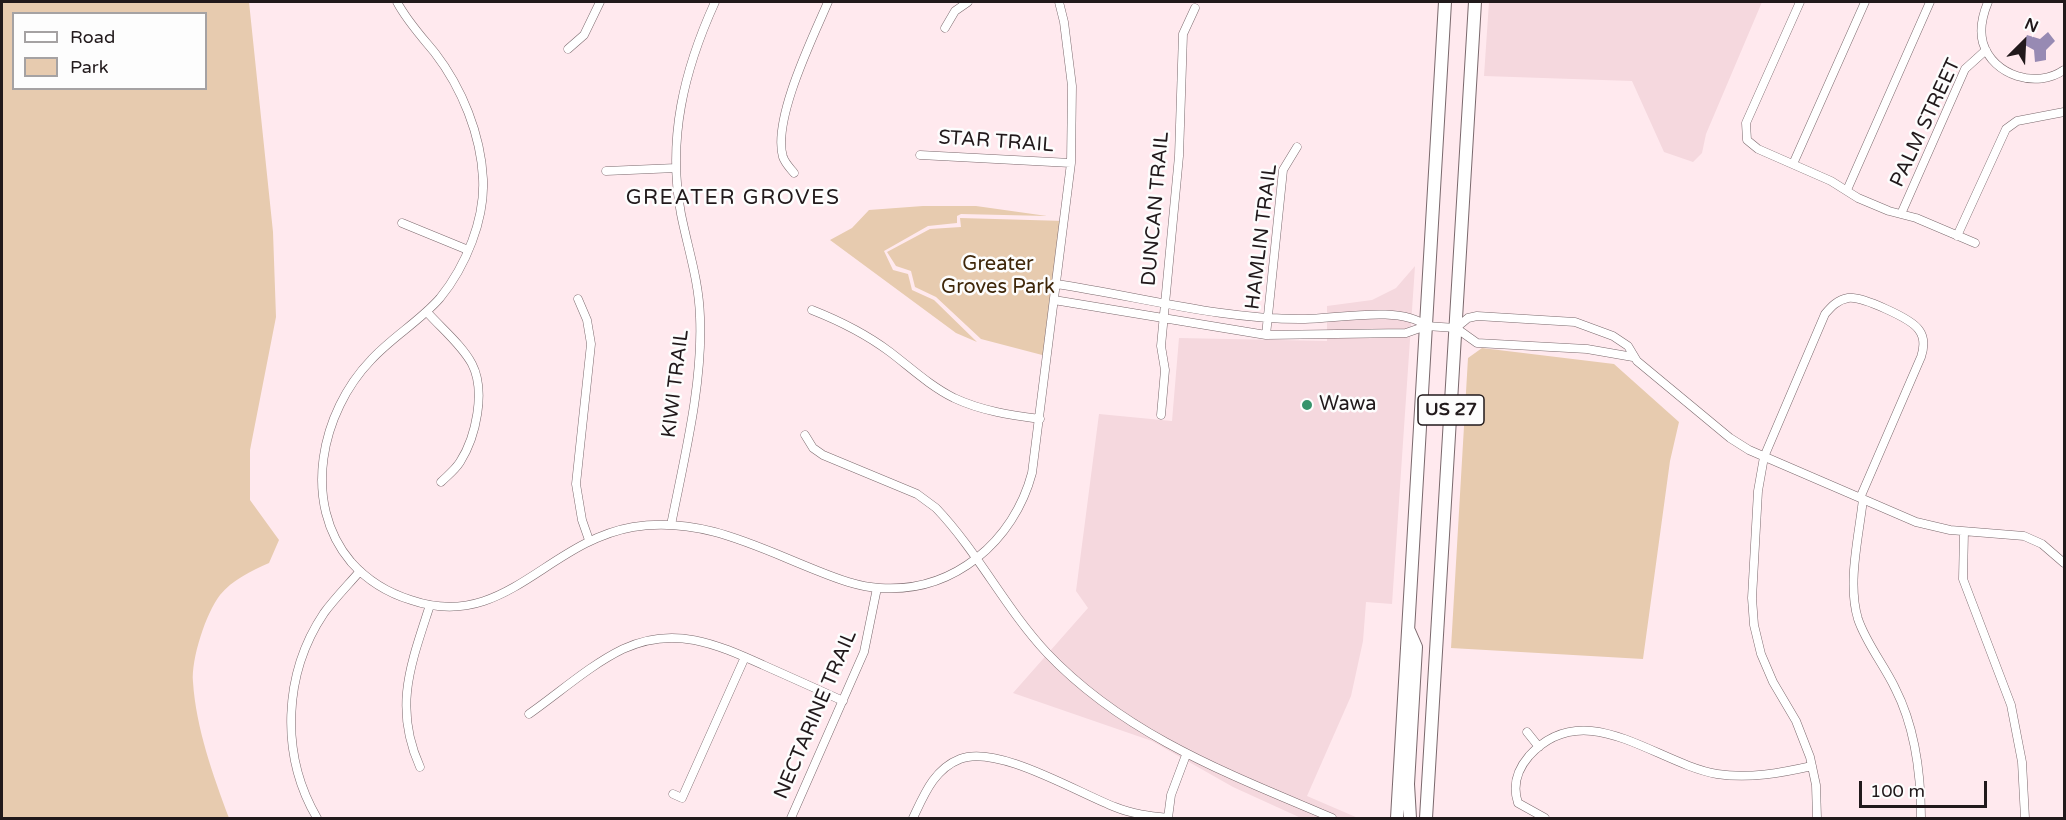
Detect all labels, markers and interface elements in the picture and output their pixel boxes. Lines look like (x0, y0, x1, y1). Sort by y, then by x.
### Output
legend (12, 12, 207, 90)
north arrow (1994, 12, 2054, 72)
text: N (2021, 14, 2041, 37)
text: Road (70, 26, 115, 48)
street label: PALM STREET (1886, 55, 1966, 191)
text: Park (70, 56, 108, 78)
street label: STAR TRAIL (938, 126, 1054, 158)
street label: DUNCAN TRAIL (1137, 131, 1175, 287)
street label: HAMLIN TRAIL (1241, 163, 1283, 311)
district label: GREATER GROVES (626, 185, 840, 211)
park label: Greater Groves Park (941, 253, 1055, 300)
street label: KIWI TRAIL (657, 329, 695, 439)
place label: Wawa (1319, 393, 1376, 417)
road number: US 27 (1418, 395, 1484, 425)
marker: Wawa (1300, 398, 1314, 412)
street label: NECTARINE TRAIL (770, 627, 862, 803)
scale bar (1862, 769, 1990, 807)
text: 100 m (1870, 780, 1925, 802)

